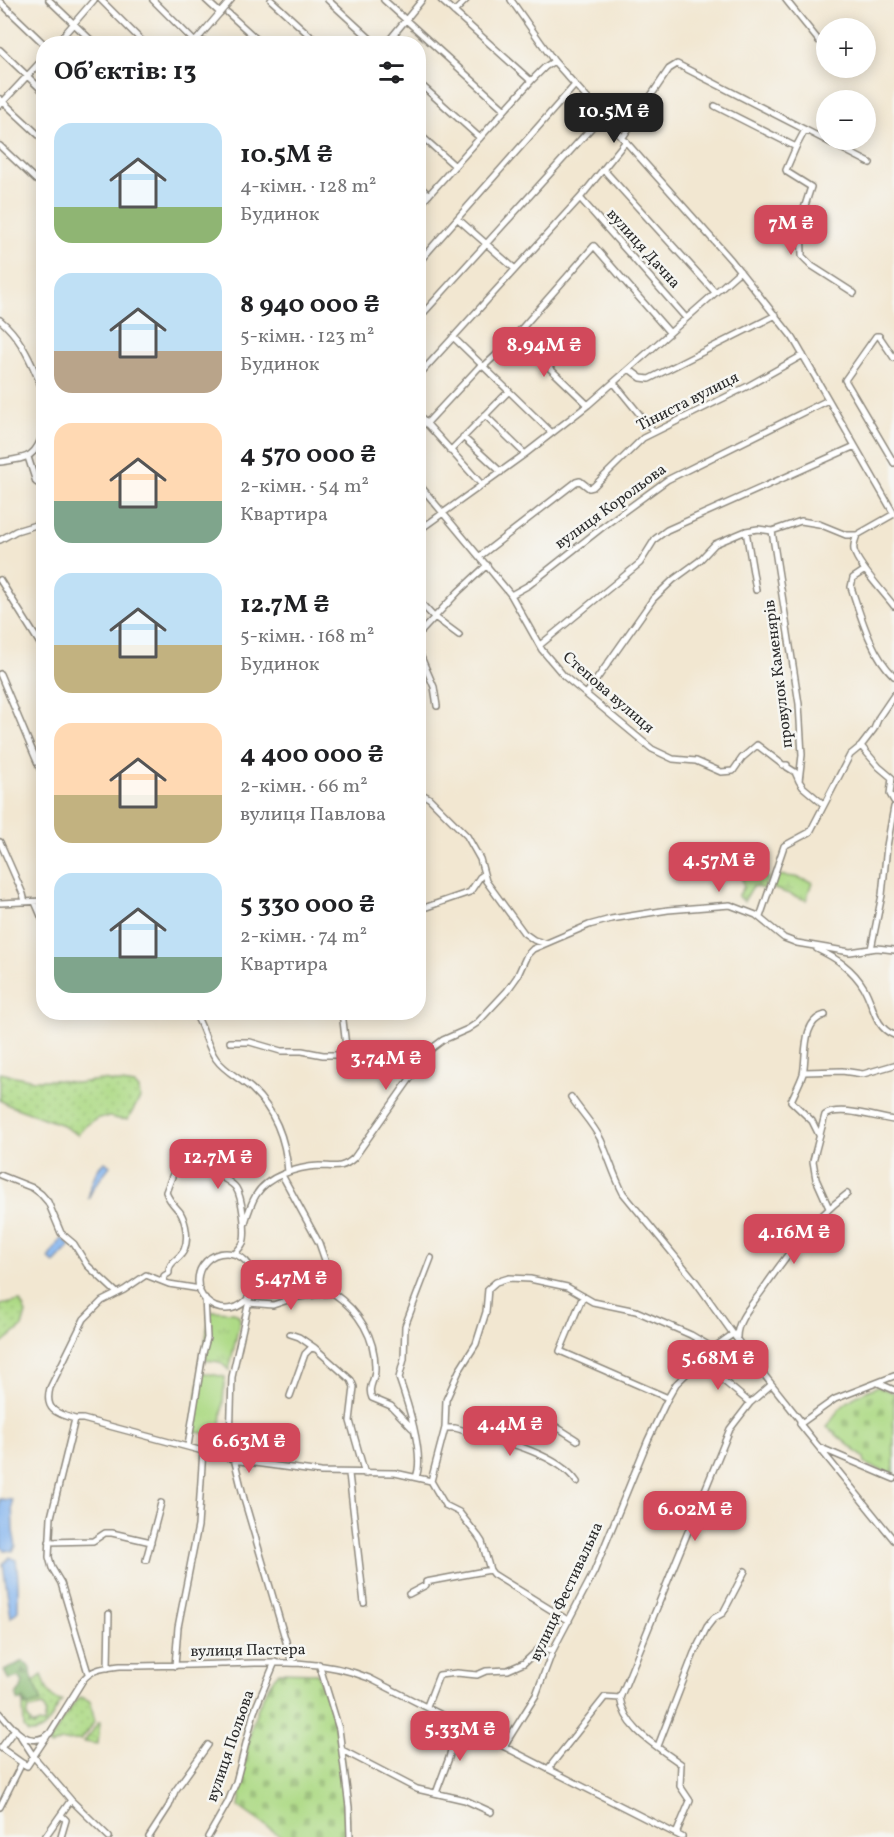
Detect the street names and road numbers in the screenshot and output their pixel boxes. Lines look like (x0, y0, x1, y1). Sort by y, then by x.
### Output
street label: вулиця Дачна (601, 204, 685, 294)
street label: Тіниста вулиця (633, 367, 743, 437)
street label: вулиця Корольова (551, 459, 671, 555)
street label: провулок Каменярів (759, 599, 799, 749)
street label: Степова вулиця (557, 647, 659, 739)
street label: вулиця Фестивальна (525, 1519, 609, 1665)
street label: вулиця Пастера (190, 1639, 306, 1663)
street label: вулиця Польова (202, 1687, 260, 1805)

